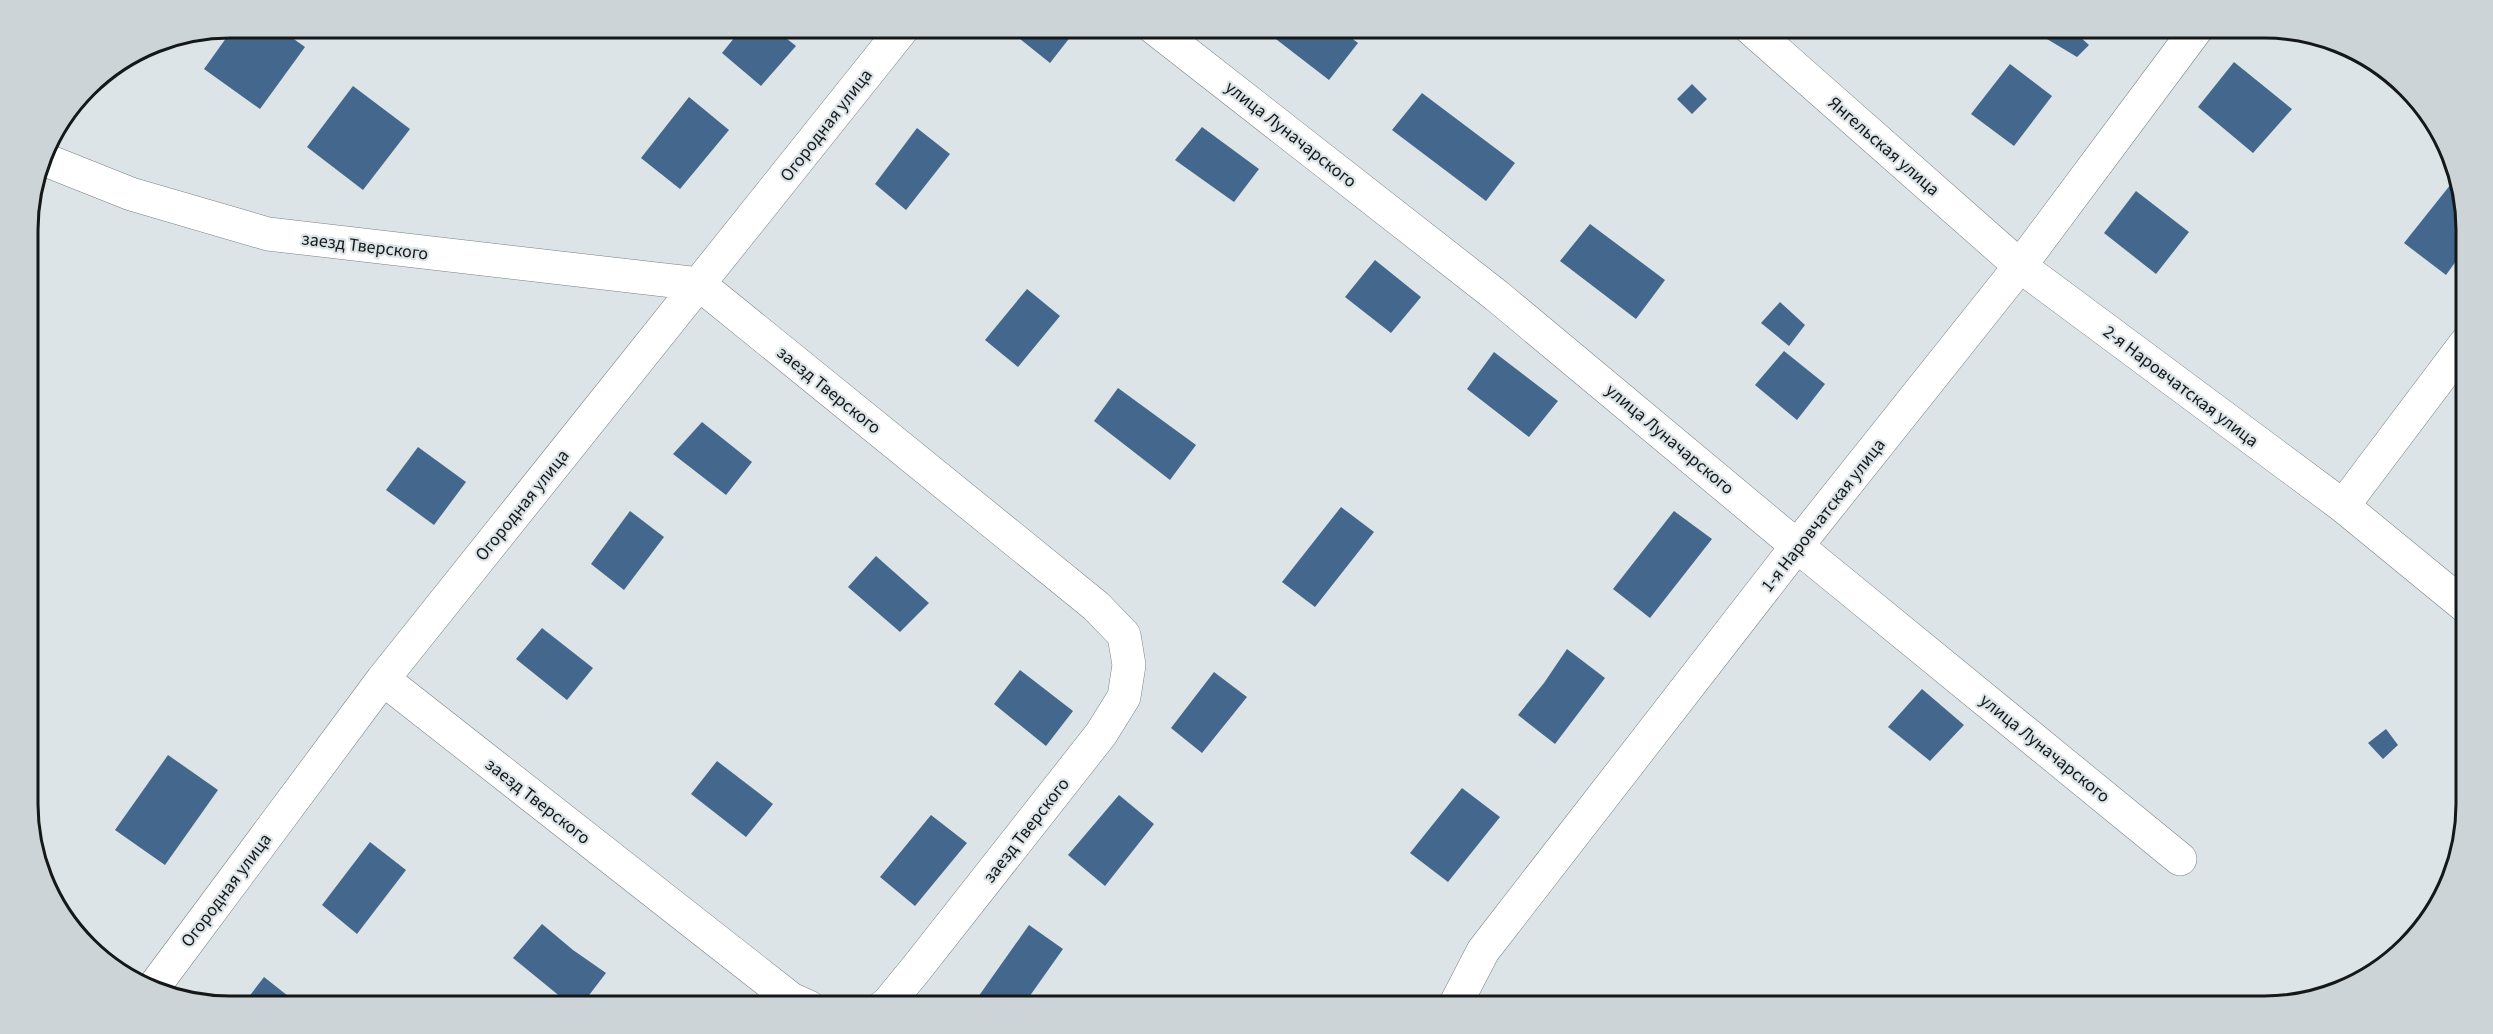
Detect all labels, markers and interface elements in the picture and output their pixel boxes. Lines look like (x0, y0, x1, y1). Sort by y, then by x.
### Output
street label: Огородная улица (774, 64, 878, 187)
street label: улица Луначарского (1220, 75, 1362, 194)
street label: Янгельская улица (1822, 91, 1945, 202)
street label: заезд Тверского (300, 226, 430, 267)
street label: 2-я Наровчатская улица (2098, 320, 2264, 453)
street label: заезд Тверского (771, 341, 886, 440)
street label: улица Луначарского (1600, 378, 1739, 501)
street label: 1-я Наровчатская улица (1755, 433, 1891, 597)
street label: Огородная улица (470, 444, 575, 566)
street label: улица Луначарского (1974, 688, 2115, 809)
street label: заезд Тверского (480, 752, 596, 850)
street label: заезд Тверского (977, 772, 1075, 888)
street label: Огородная улица (175, 828, 278, 952)

